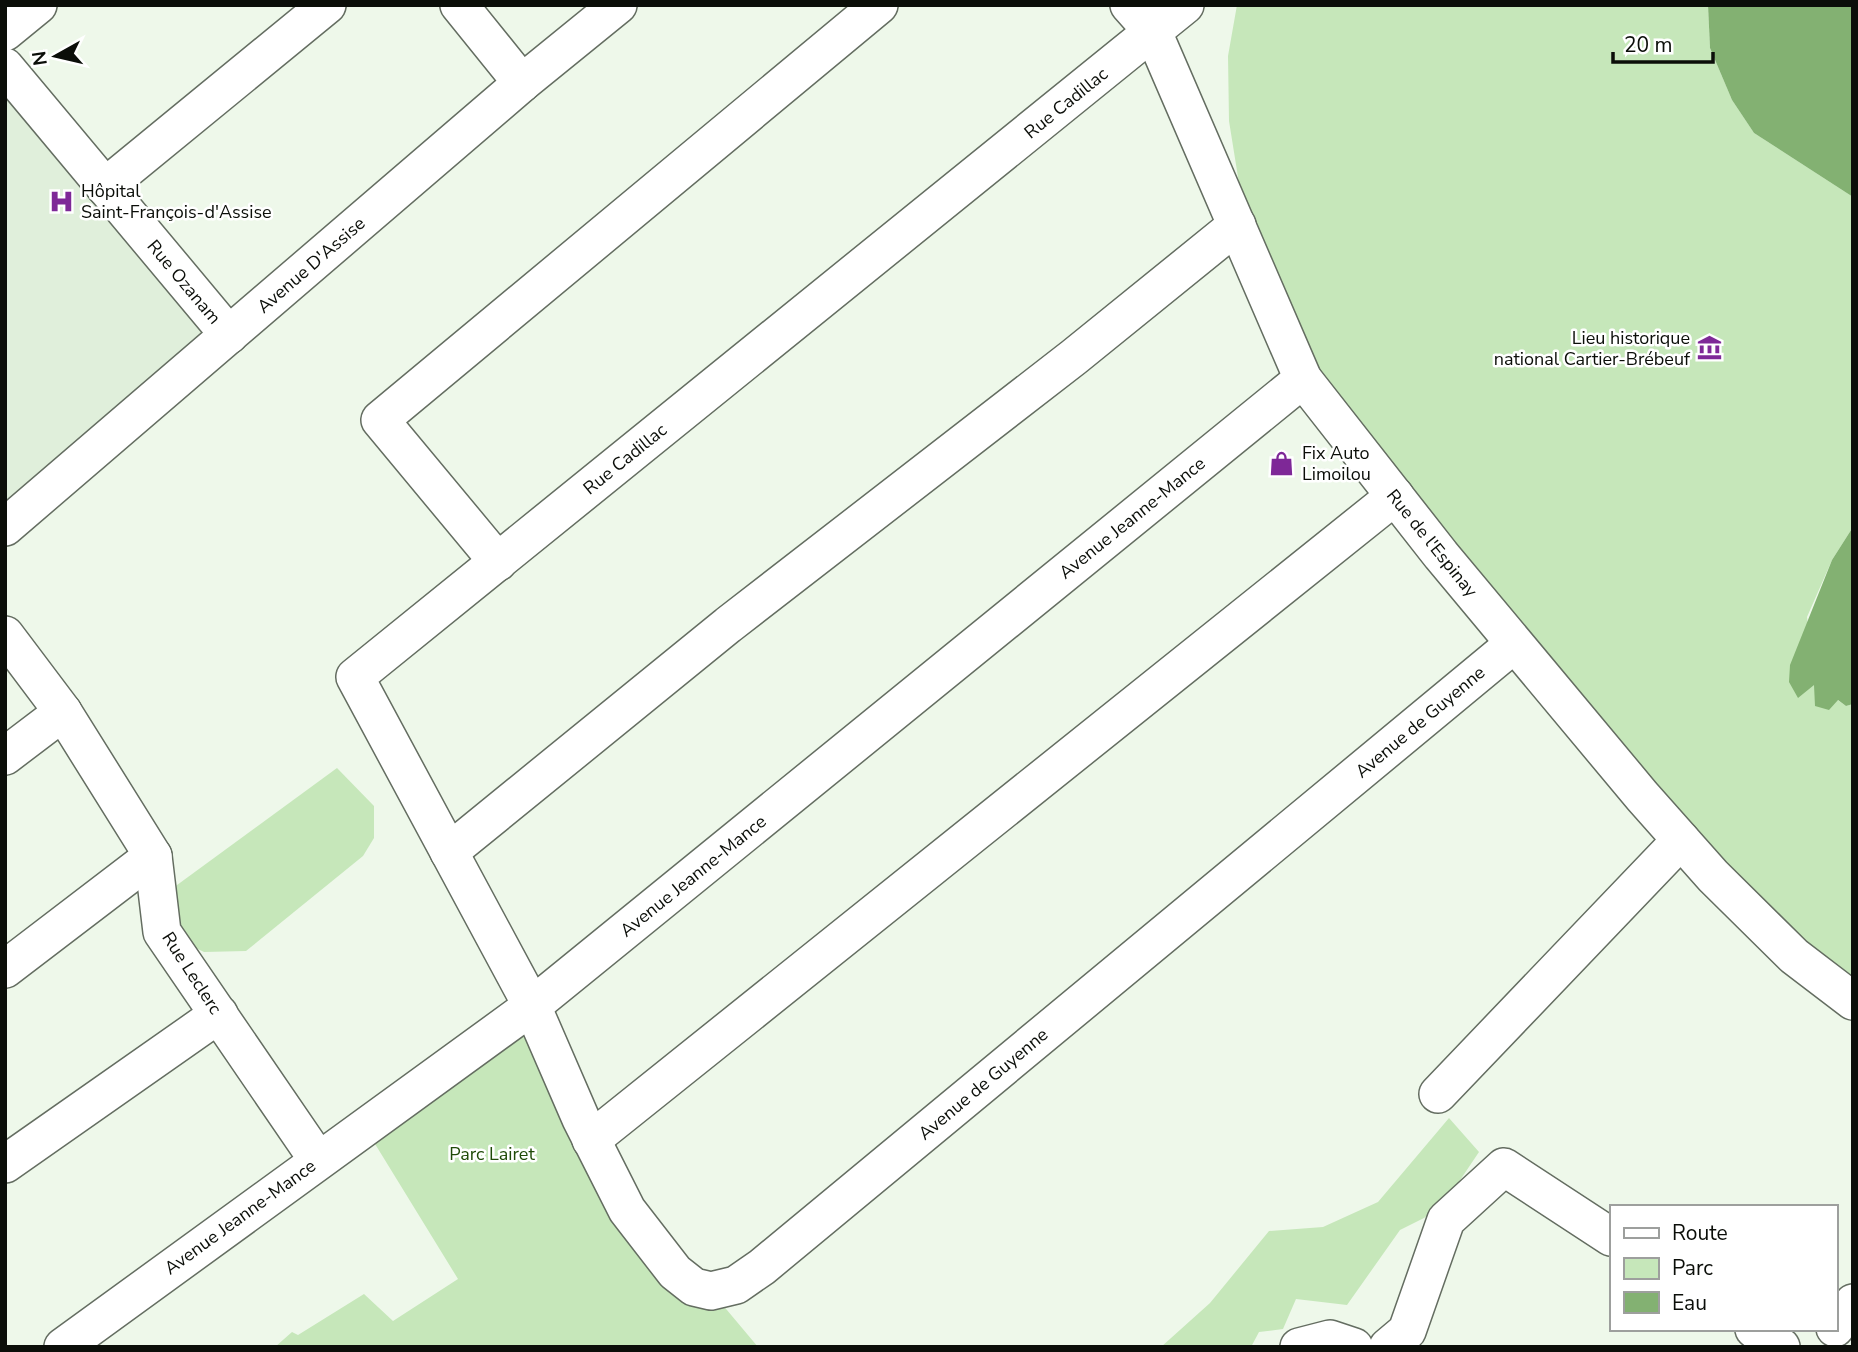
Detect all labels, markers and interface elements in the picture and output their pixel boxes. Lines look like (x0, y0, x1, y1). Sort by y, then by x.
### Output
north arrow (21, 21, 91, 91)
scale bar (1613, 21, 1713, 65)
text: 20 m (1624, 31, 1673, 59)
text: N (26, 49, 54, 67)
street label: Rue Cadillac (1019, 62, 1113, 144)
place label: Hôpital Saint-François-d'Assise (81, 179, 272, 224)
hospital icon: Hôpital Saint-François-d'Assise (47, 187, 75, 215)
street label: Avenue D'Assise (252, 211, 370, 319)
street label: Rue Ozanam (142, 235, 226, 329)
place label: Lieu historique national Cartier-Brébeuf (1494, 326, 1691, 371)
museum icon: Lieu historique national Cartier-Brébeuf (1696, 334, 1724, 362)
street label: Rue Cadillac (578, 418, 672, 500)
place label: Fix Auto Limoilou (1302, 441, 1371, 486)
shop icon: Fix Auto Limoilou (1268, 449, 1296, 477)
street label: Avenue Jeanne-Mance (1054, 452, 1210, 584)
street label: Rue de l'Espinay (1381, 484, 1483, 603)
street label: Avenue de Guyenne (1350, 661, 1490, 783)
street label: Avenue Jeanne-Mance (615, 810, 771, 942)
street label: Rue Leclerc (156, 927, 228, 1019)
street label: Avenue de Guyenne (913, 1023, 1053, 1145)
park label: Parc Lairet (449, 1142, 535, 1166)
street label: Avenue Jeanne-Mance (159, 1154, 321, 1280)
legend (1610, 1205, 1837, 1331)
text: Route (1672, 1219, 1728, 1247)
text: Parc (1672, 1254, 1713, 1282)
text: Eau (1672, 1289, 1707, 1317)

